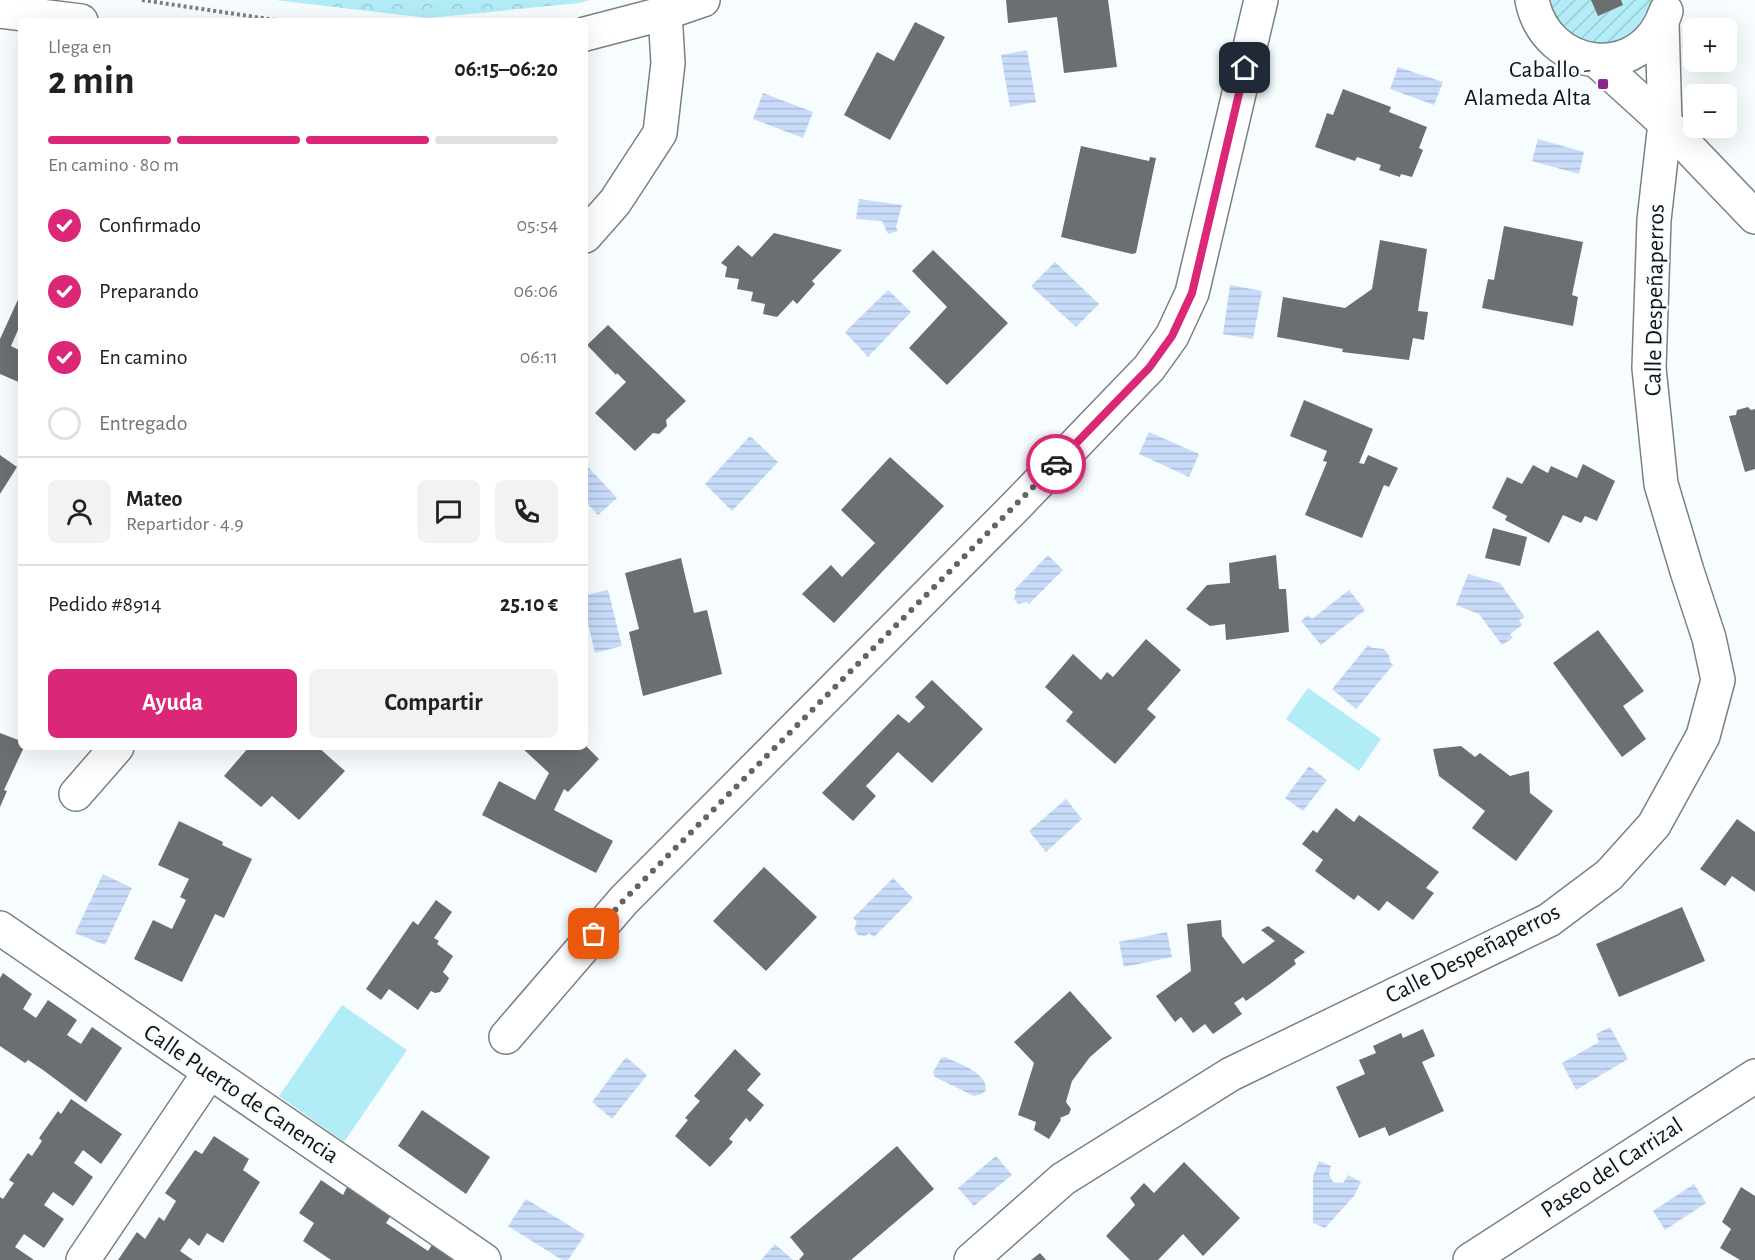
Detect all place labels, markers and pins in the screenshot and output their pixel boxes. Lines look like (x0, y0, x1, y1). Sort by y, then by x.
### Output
pin (1219, 42, 1270, 93)
place label: Caballo - Alameda Alta (1464, 58, 1591, 110)
marker: Caballo - Alameda Alta (1596, 77, 1610, 91)
pin (568, 908, 619, 959)

